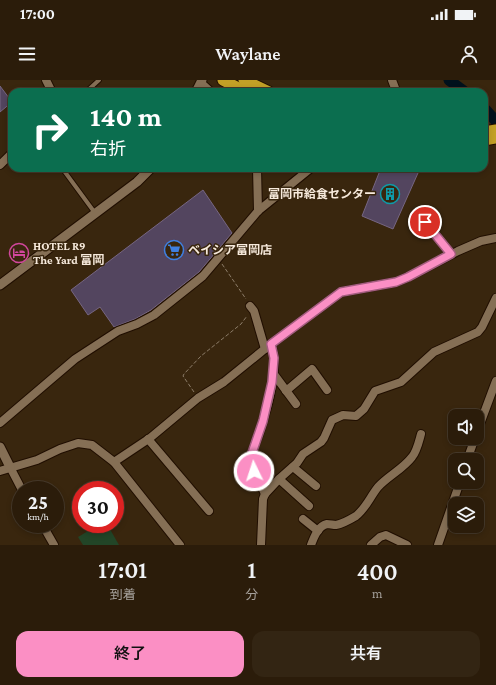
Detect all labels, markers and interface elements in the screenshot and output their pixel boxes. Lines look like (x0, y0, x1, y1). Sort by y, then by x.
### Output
text: 17:00 (20, 6, 55, 22)
icon: menu (16, 43, 38, 65)
icon: person (458, 43, 480, 65)
text: Waylane (216, 44, 280, 64)
text: 140 m (90, 101, 162, 132)
icon: right (24, 104, 76, 156)
text: 右折 (90, 139, 126, 159)
building icon: 富岡市給食センター (379, 183, 401, 205)
place label: 富岡市給食センター (268, 187, 376, 201)
pin (408, 205, 442, 239)
icon: arrive (414, 211, 436, 233)
place label: HOTEL R9 The Yard 富岡 (33, 239, 104, 267)
supermarket icon: ベイシア富岡店 (163, 239, 185, 261)
hotel icon: HOTEL R9 The Yard 富岡 (8, 242, 30, 264)
place label: ベイシア富岡店 (188, 243, 272, 257)
map controls (448, 409, 484, 533)
button: sound (448, 409, 484, 445)
position arrow (233, 450, 275, 492)
button: search (448, 453, 484, 489)
speed limit sign: 30 (72, 481, 124, 533)
text: 25 (28, 491, 48, 513)
button: layers (448, 497, 484, 533)
text: km/h (27, 511, 49, 522)
text: 17:01 (98, 556, 147, 583)
text: 1 (248, 556, 256, 583)
text: 400 (357, 558, 398, 585)
text: m (372, 586, 382, 601)
text: 到着 (110, 587, 136, 602)
text: 分 (245, 587, 258, 602)
button: 終了 (16, 631, 244, 677)
button: 共有 (252, 631, 480, 677)

